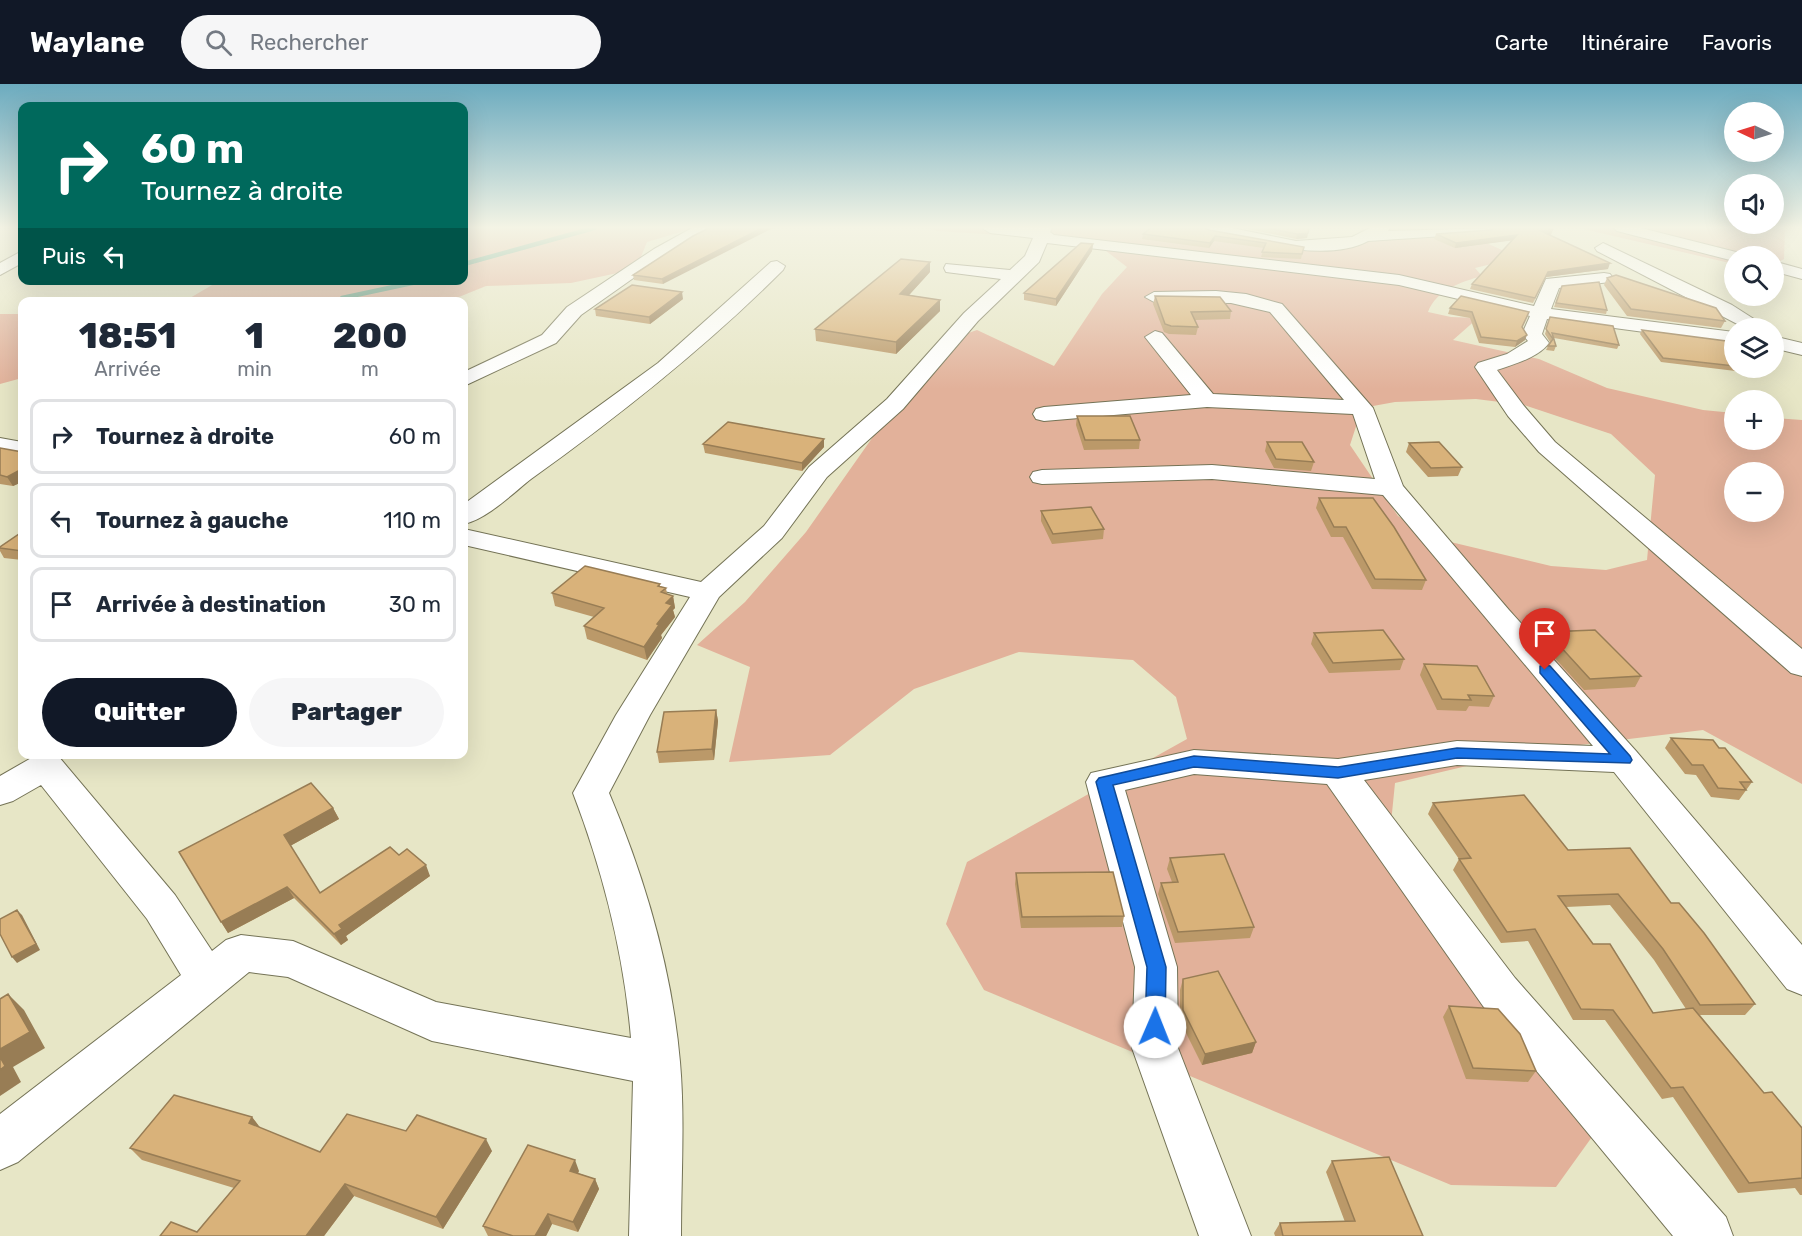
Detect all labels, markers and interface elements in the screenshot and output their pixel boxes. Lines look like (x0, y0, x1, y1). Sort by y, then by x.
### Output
search box (181, 15, 601, 69)
text: Waylane (30, 26, 145, 59)
icon: search (202, 26, 235, 59)
text: Rechercher (250, 29, 368, 56)
text: Carte (1495, 30, 1548, 55)
text: Itinéraire (1581, 30, 1669, 55)
text: Favoris (1702, 30, 1772, 55)
north arrow (1724, 102, 1784, 162)
map controls (1724, 102, 1784, 522)
text: 60 m (141, 124, 244, 174)
icon: right (42, 126, 120, 204)
button: sound (1724, 174, 1784, 234)
text: Tournez à droite (141, 175, 343, 207)
icon: left (98, 240, 131, 273)
text: Puis (42, 243, 86, 270)
button: search (1724, 246, 1784, 306)
text: 18:51 (79, 314, 177, 357)
text: 1 (245, 314, 264, 357)
text: 200 (333, 314, 407, 357)
button: layers (1724, 318, 1784, 378)
text: Arrivée (94, 357, 161, 381)
text: min (237, 357, 272, 381)
text: m (361, 357, 379, 381)
button: + (1724, 390, 1784, 450)
icon: right (45, 420, 78, 453)
text: Tournez à droite (96, 423, 274, 450)
text: 60 m (389, 423, 441, 450)
button: − (1724, 462, 1784, 522)
icon: left (45, 504, 78, 537)
text: Tournez à gauche (96, 507, 289, 534)
text: 110 m (383, 507, 441, 534)
icon: arrive (45, 588, 78, 621)
text: Arrivée à destination (96, 591, 326, 618)
text: 30 m (389, 591, 441, 618)
pin (1519, 608, 1570, 670)
icon: arrive (1528, 617, 1561, 650)
button: Quitter (42, 678, 237, 747)
button: Partager (249, 678, 444, 747)
position arrow (1123, 995, 1187, 1059)

